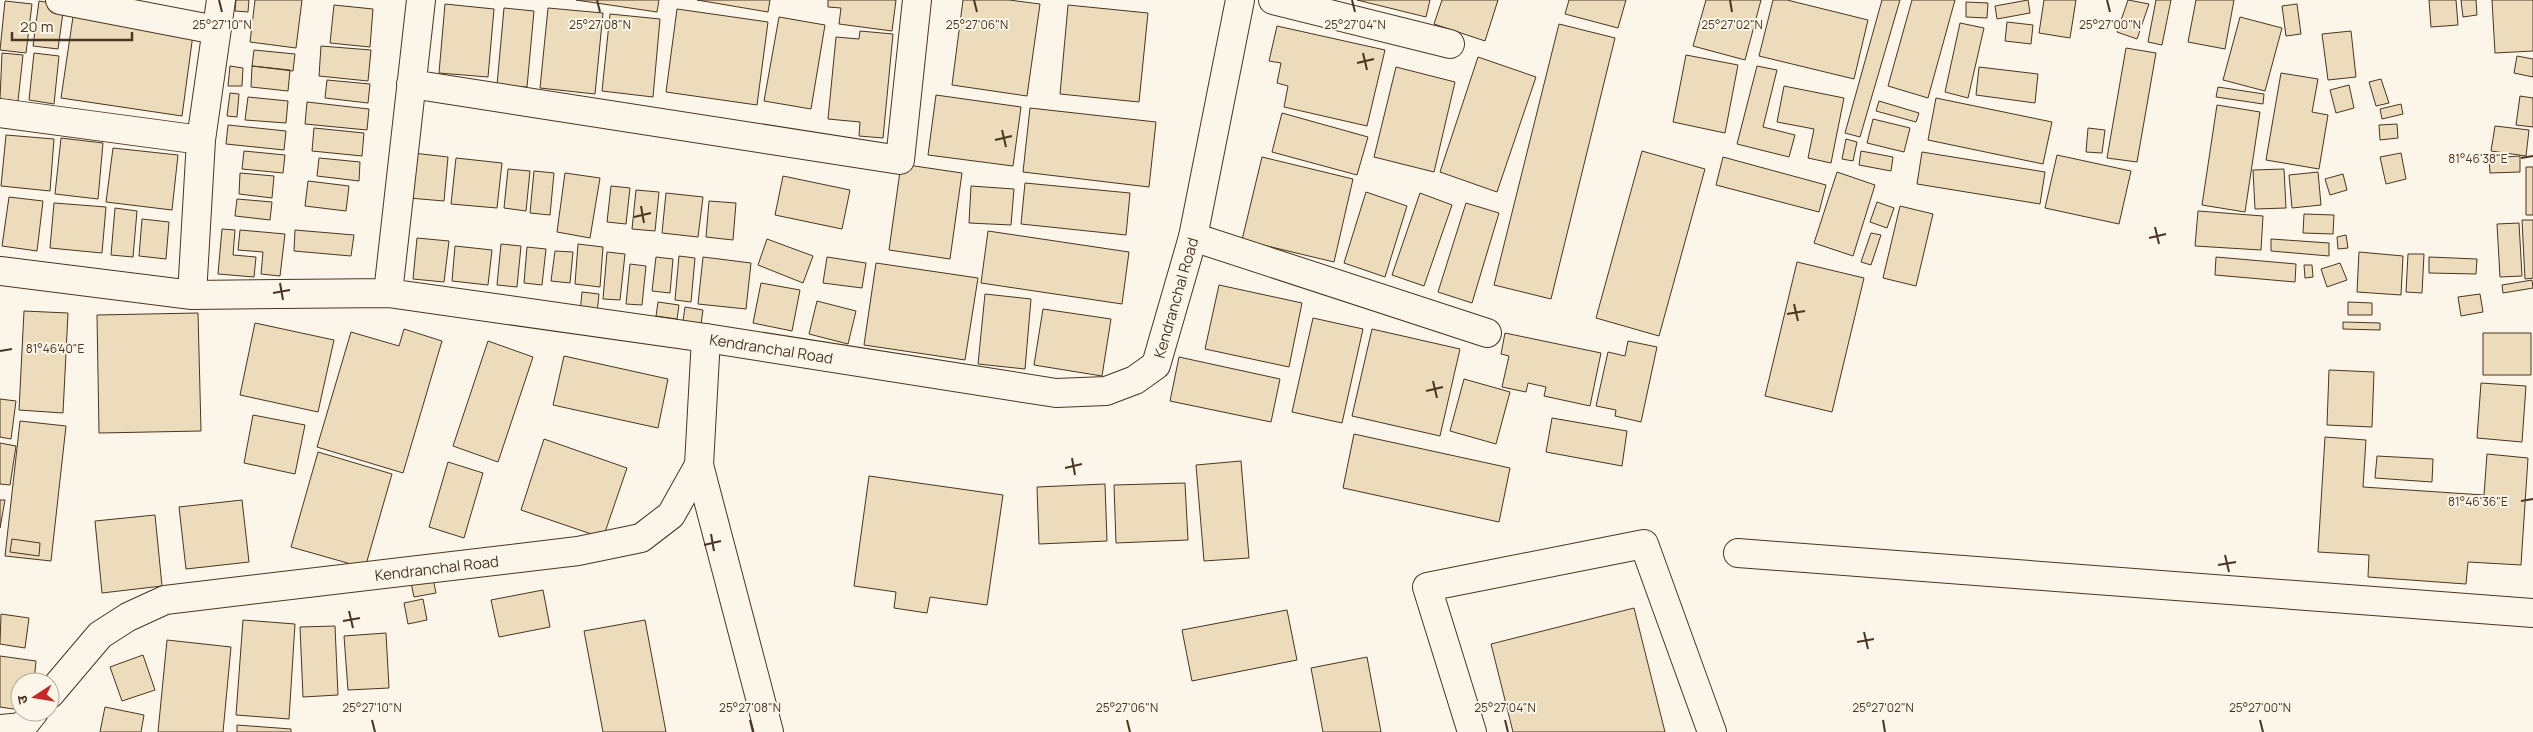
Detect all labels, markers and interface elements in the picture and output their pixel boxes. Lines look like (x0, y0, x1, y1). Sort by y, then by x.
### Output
scale bar (12, 10, 132, 42)
text: 20 m (20, 16, 53, 37)
text: 25°27'10"N (192, 16, 252, 33)
text: 25°27'08"N (569, 16, 631, 33)
text: 25°27'06"N (946, 16, 1008, 33)
text: 25°27'04"N (1324, 16, 1386, 33)
text: 25°27'02"N (1701, 16, 1763, 33)
text: 25°27'00"N (2079, 16, 2141, 33)
text: 81°46'38"E (2448, 150, 2508, 167)
street label: Kendranchal Road (1148, 235, 1203, 361)
street label: Kendranchal Road (708, 328, 835, 368)
text: 81°46'40"E (26, 340, 84, 357)
text: 81°46'36"E (2448, 493, 2508, 510)
street label: Kendranchal Road (374, 550, 500, 586)
north arrow (10, 672, 60, 722)
text: उ (11, 693, 32, 706)
text: 25°27'10"N (342, 699, 402, 716)
text: 25°27'08"N (719, 699, 781, 716)
text: 25°27'06"N (1096, 699, 1158, 716)
text: 25°27'04"N (1474, 699, 1536, 716)
text: 25°27'02"N (1852, 699, 1914, 716)
text: 25°27'00"N (2229, 699, 2291, 716)

